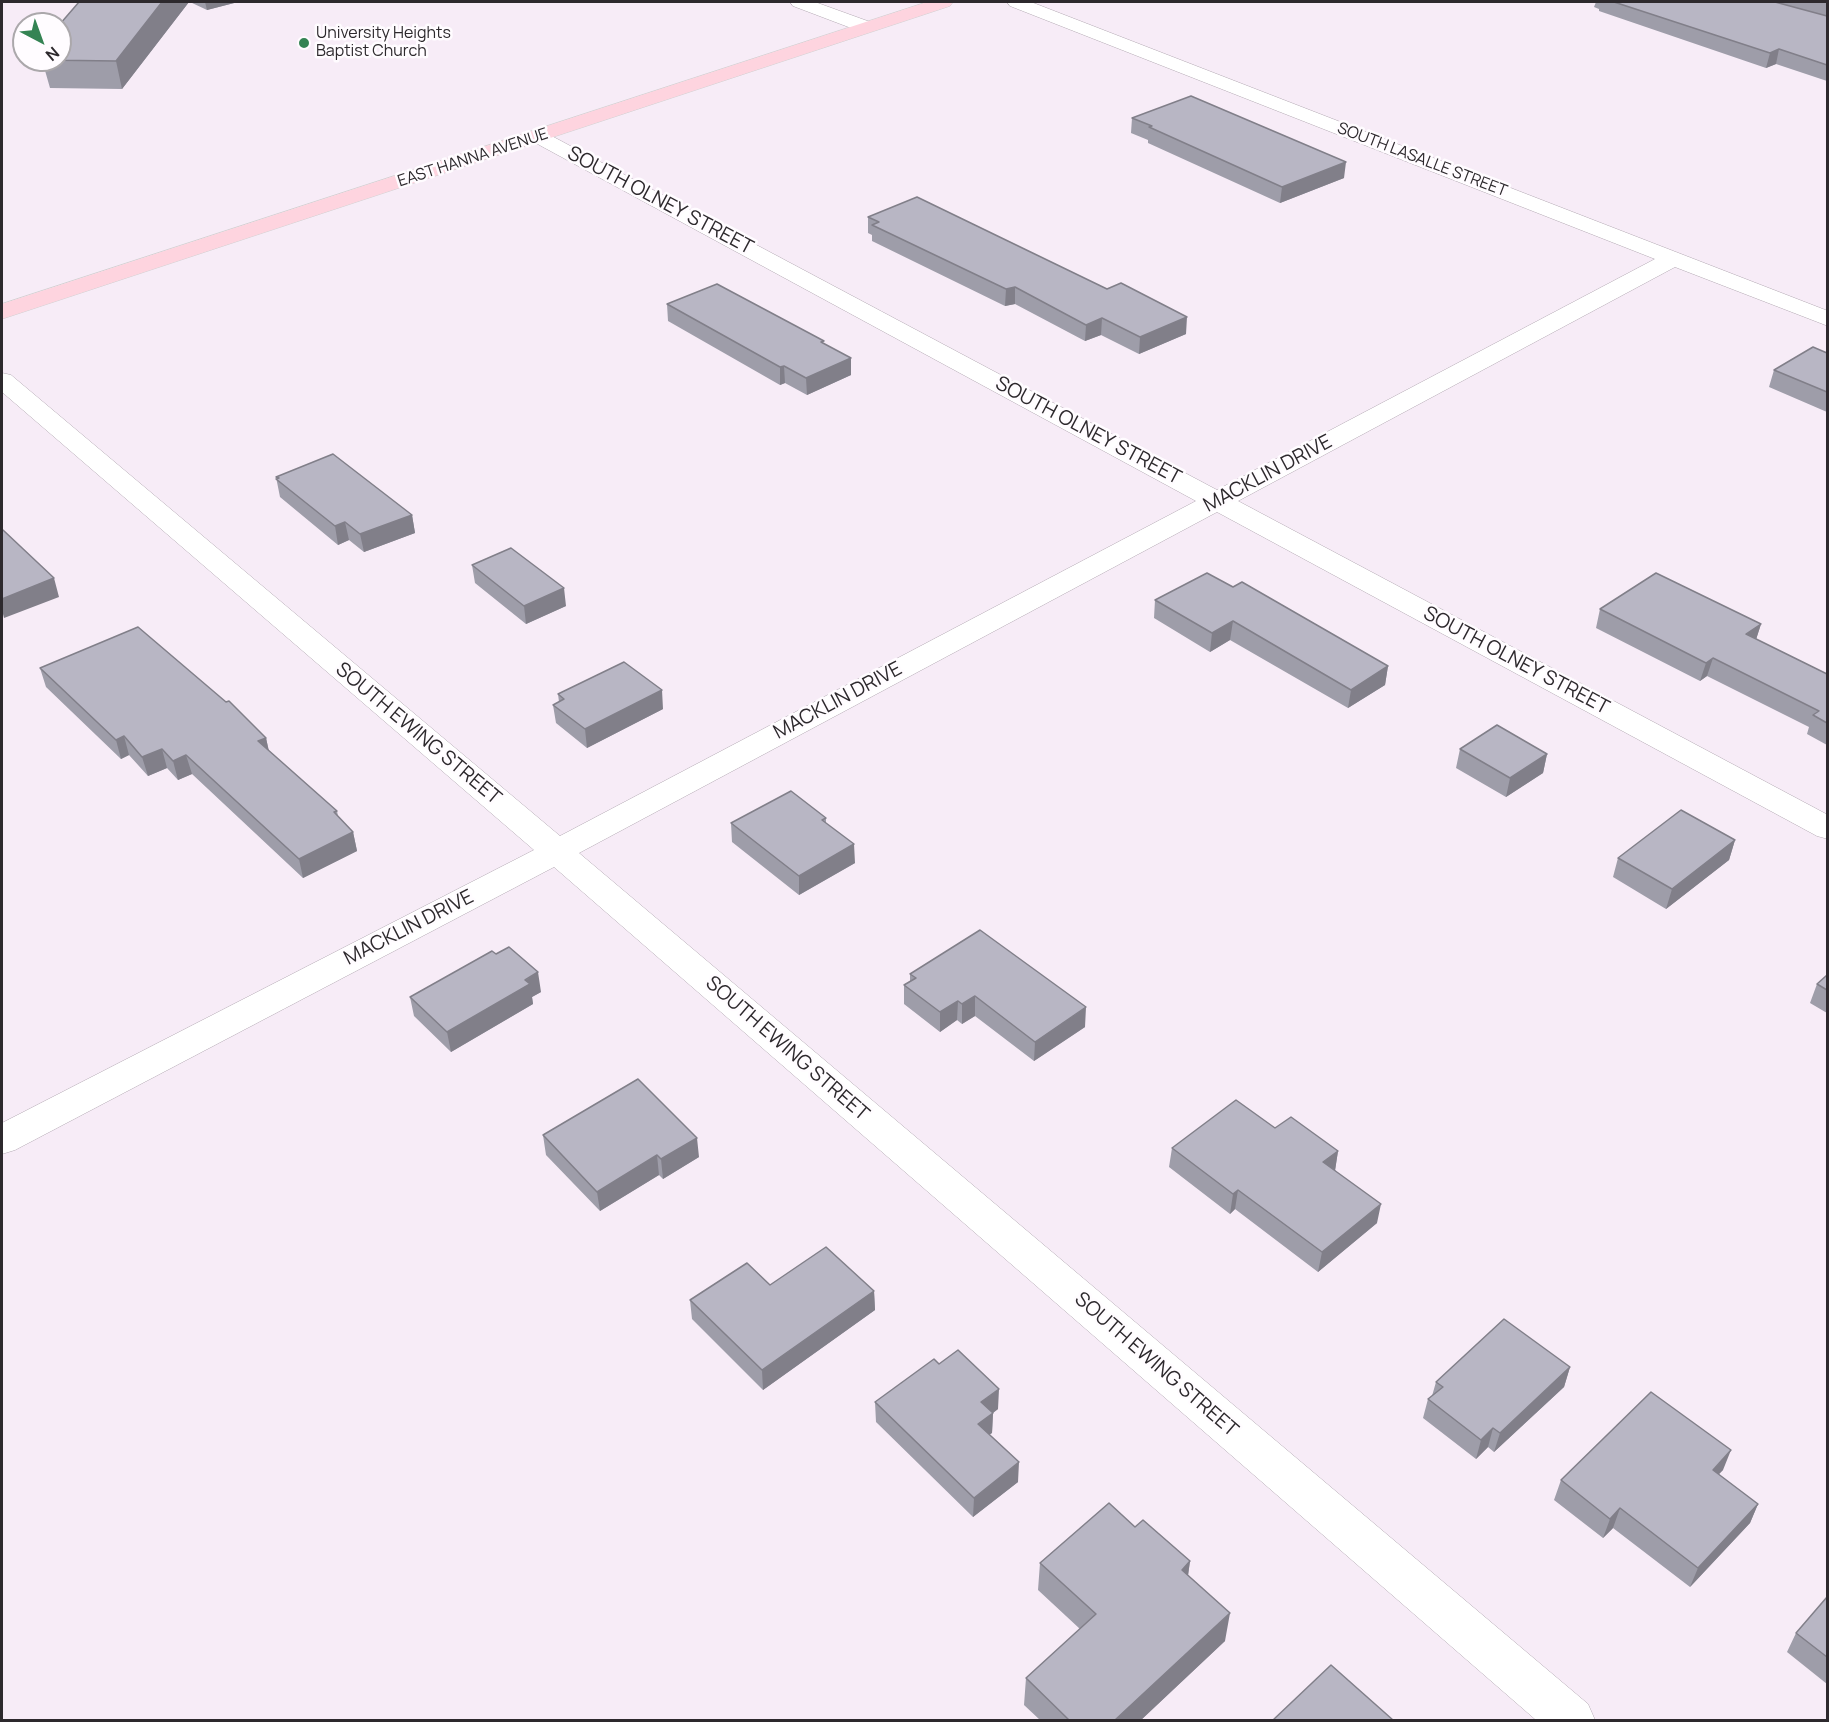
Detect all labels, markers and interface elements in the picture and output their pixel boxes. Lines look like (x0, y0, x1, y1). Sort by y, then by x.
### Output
north arrow (12, 12, 72, 72)
place label: University Heights Baptist Church (316, 24, 451, 62)
marker: University Heights Baptist Church (297, 36, 311, 50)
text: N (41, 42, 64, 66)
street label: SOUTH LASALLE STREET (1334, 119, 1510, 201)
street label: EAST HANNA AVENUE (395, 125, 551, 191)
street label: SOUTH OLNEY STREET (563, 142, 757, 260)
street label: SOUTH OLNEY STREET (991, 372, 1185, 490)
street label: MACKLIN DRIVE (1200, 430, 1336, 518)
street label: SOUTH OLNEY STREET (1419, 602, 1613, 720)
street label: MACKLIN DRIVE (770, 657, 906, 745)
street label: SOUTH EWING STREET (330, 658, 506, 810)
street label: MACKLIN DRIVE (340, 885, 478, 971)
street label: SOUTH EWING STREET (700, 972, 874, 1126)
street label: SOUTH EWING STREET (1069, 1288, 1243, 1442)

